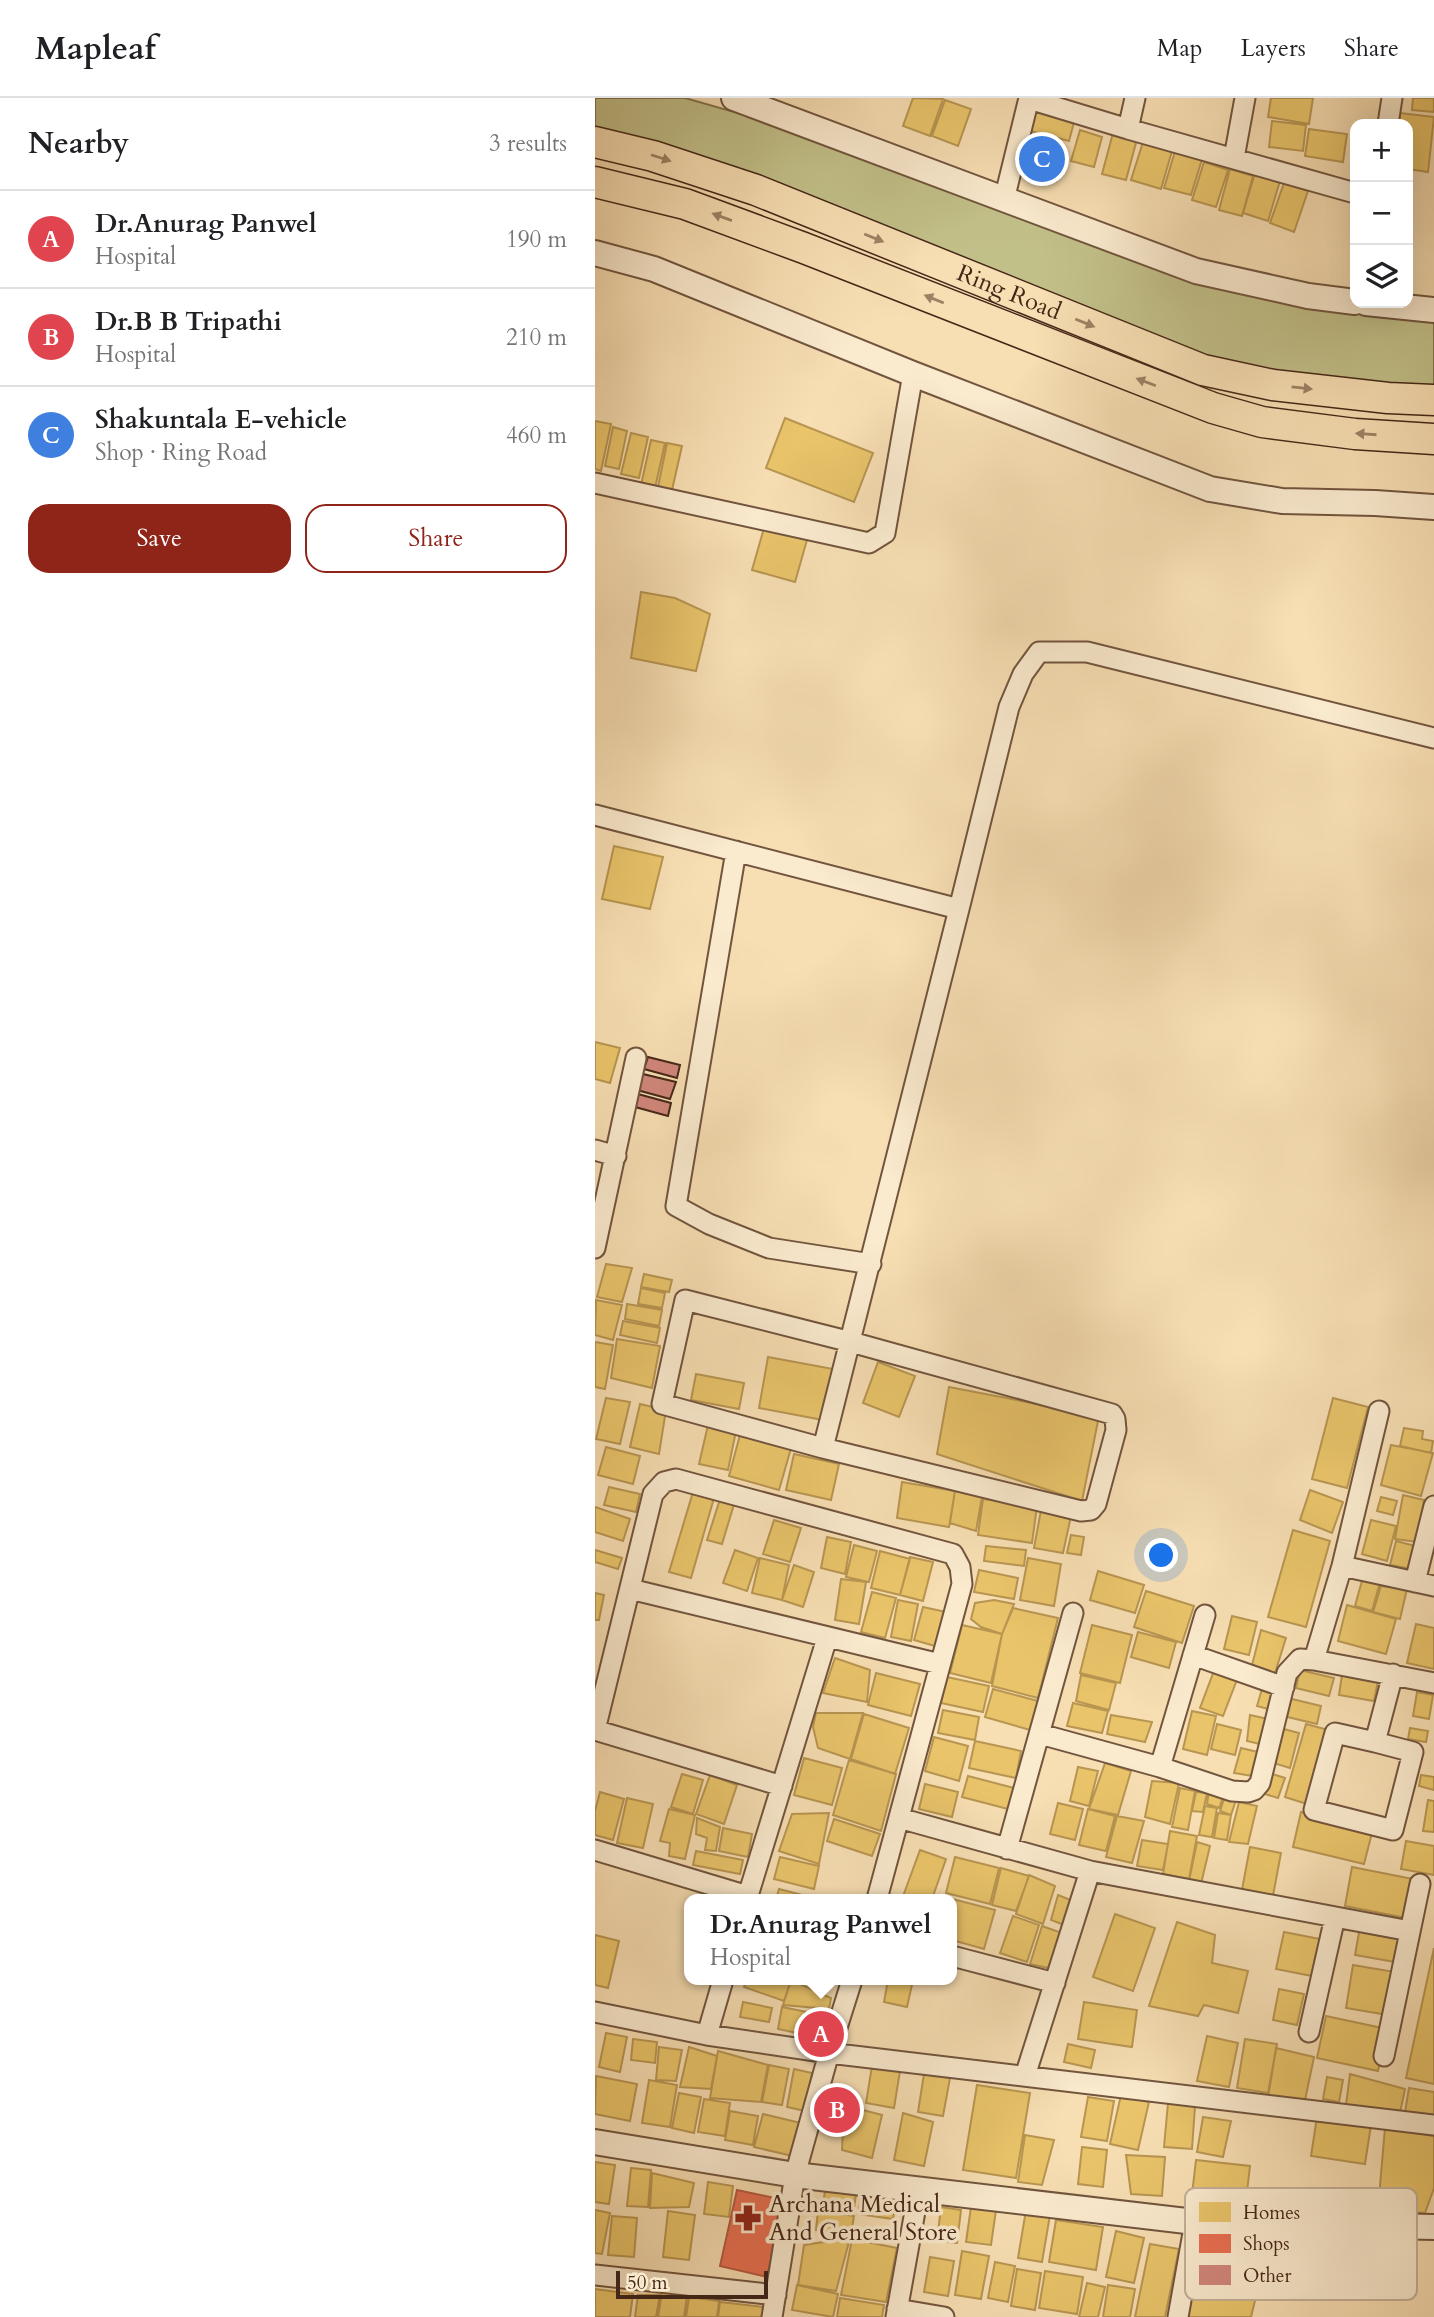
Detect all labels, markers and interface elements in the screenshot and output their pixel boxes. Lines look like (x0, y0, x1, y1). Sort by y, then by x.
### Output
text: Mapleaf (35, 26, 156, 71)
text: Map (1157, 32, 1203, 65)
text: Layers (1241, 32, 1306, 65)
text: Share (1344, 32, 1399, 65)
map controls (1350, 119, 1413, 308)
button: + (1350, 119, 1413, 182)
text: Nearby (28, 123, 129, 164)
text: 3 results (489, 128, 567, 159)
pin: C (1019, 133, 1065, 185)
one-way arrow (651, 154, 672, 164)
button: − (1350, 182, 1413, 245)
text: Dr.Anurag Panwel (95, 206, 317, 241)
one-way arrow (711, 212, 732, 223)
text: A (42, 224, 60, 255)
text: 190 m (506, 224, 567, 255)
one-way arrow (864, 233, 885, 244)
text: Hospital (95, 241, 176, 272)
button: layers (1350, 245, 1413, 308)
street label: Ring Road (952, 257, 1066, 328)
one-way arrow (924, 293, 945, 304)
text: Dr.B B Tripathi (95, 304, 282, 339)
one-way arrow (1075, 318, 1096, 329)
text: B (43, 322, 59, 353)
text: 210 m (506, 322, 567, 353)
text: Hospital (95, 339, 176, 370)
one-way arrow (1135, 377, 1156, 388)
one-way arrow (1291, 383, 1313, 394)
text: Shakuntala E-vehicle (95, 402, 347, 437)
text: C (42, 420, 60, 451)
text: 460 m (506, 420, 567, 451)
one-way arrow (1355, 429, 1377, 440)
text: Shop · Ring Road (95, 437, 267, 468)
button: Save (28, 504, 291, 573)
button: Share (305, 504, 567, 573)
your location (1144, 1538, 1178, 1572)
popup (684, 1894, 957, 1985)
text: Dr.Anurag Panwel (710, 1907, 931, 1942)
text: Hospital (710, 1942, 791, 1973)
pin: A (798, 2008, 844, 2060)
pin: B (814, 2084, 860, 2136)
place label: Archana Medical And General Store (769, 2188, 957, 2249)
legend (1185, 2188, 1417, 2300)
text: Homes (1243, 2200, 1300, 2226)
pharmacy icon: Archana Medical And General Store (733, 2203, 763, 2233)
text: Shops (1243, 2231, 1290, 2257)
text: Other (1243, 2263, 1291, 2289)
scale bar (616, 2268, 768, 2300)
text: 50 m (627, 2270, 668, 2296)

